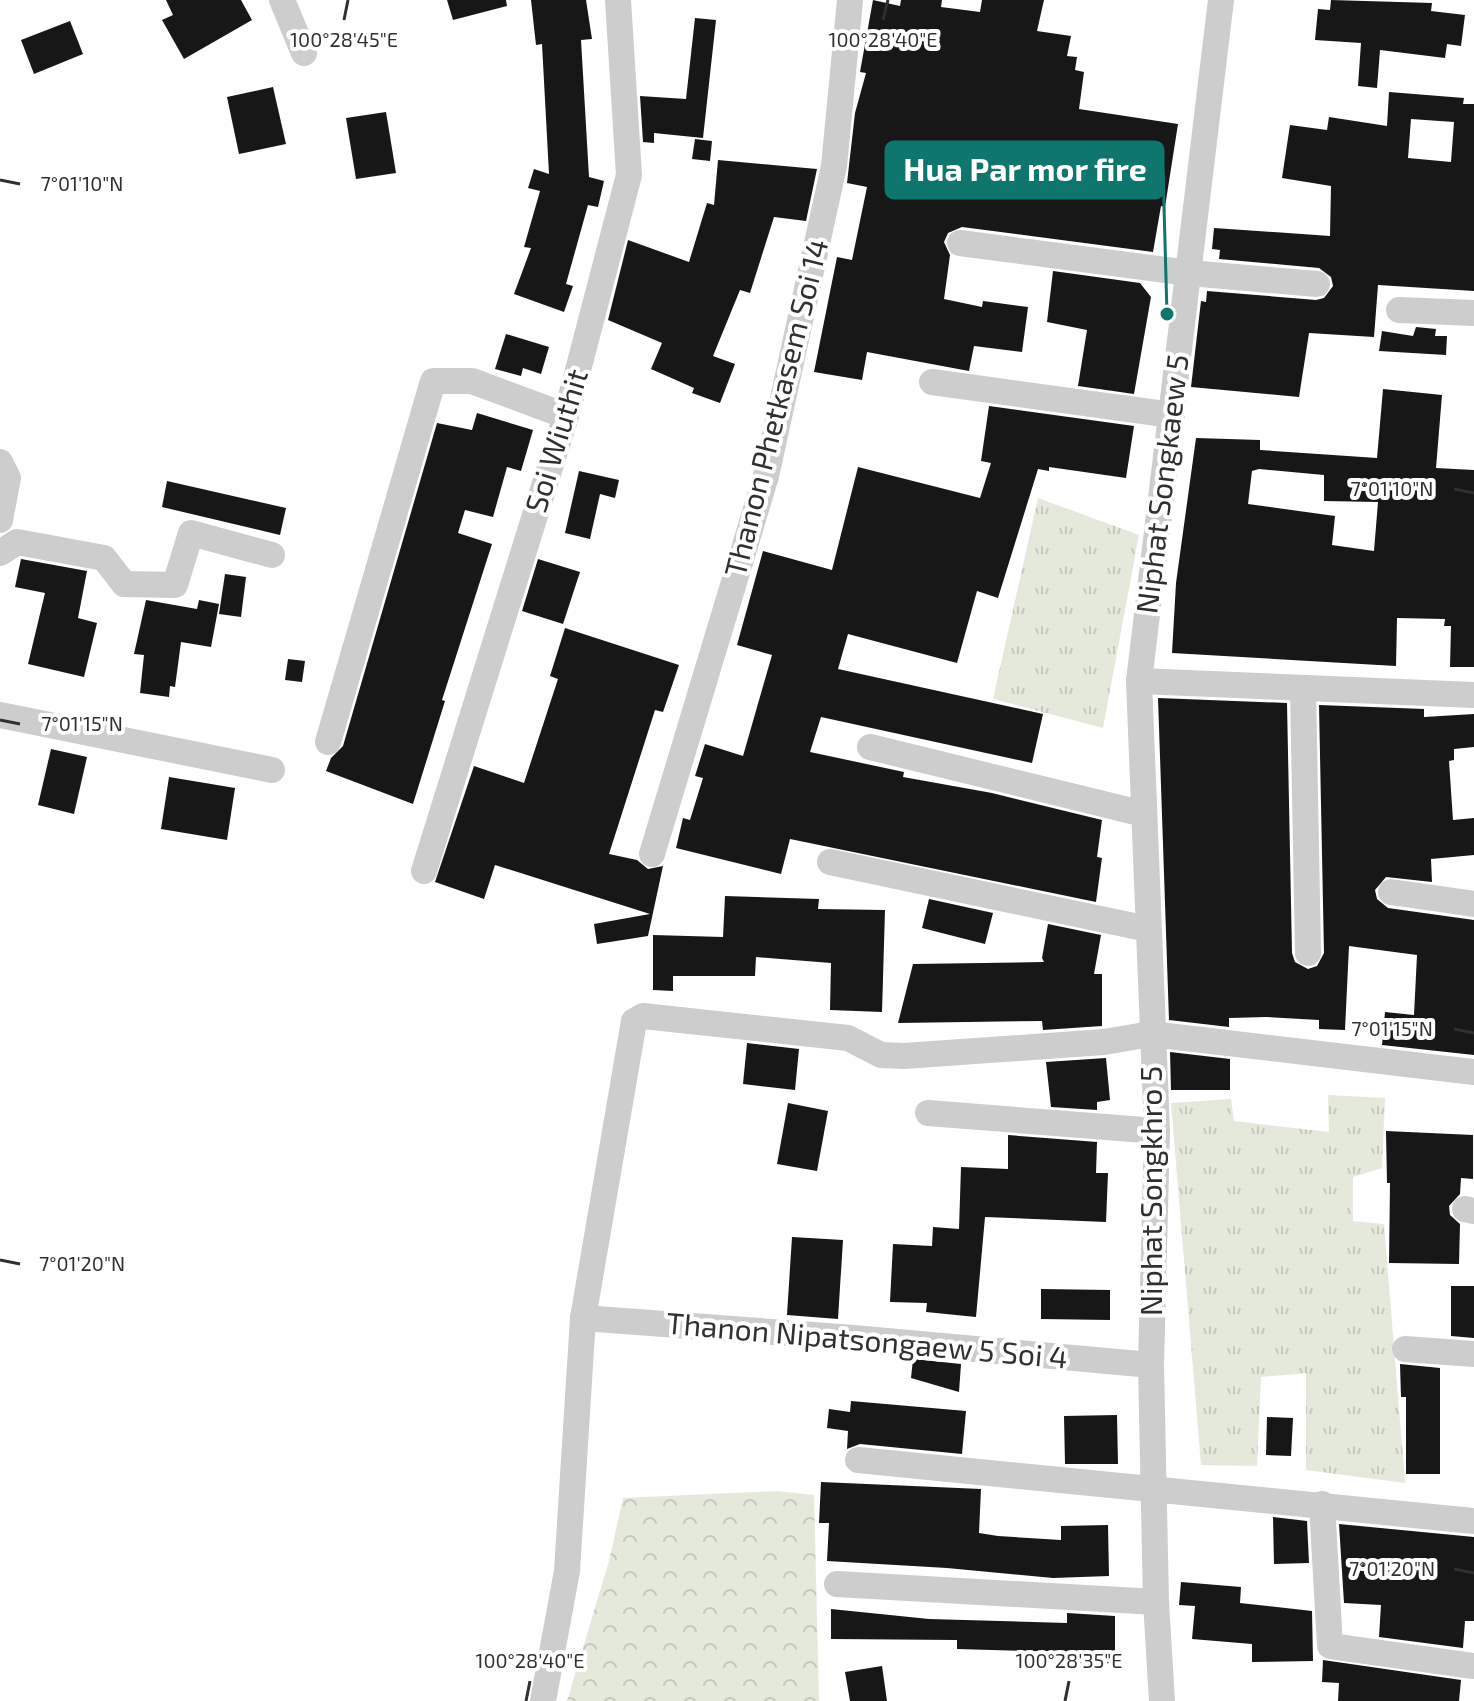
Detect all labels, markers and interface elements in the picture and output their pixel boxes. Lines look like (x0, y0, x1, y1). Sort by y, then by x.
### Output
text: 100°28'45"E (290, 27, 398, 51)
text: 100°28'40"E (828, 27, 938, 51)
callout: Hua Par mor fire (886, 142, 1163, 198)
text: Hua Par mor fire (903, 149, 1147, 187)
text: 7°01'10"N (41, 171, 123, 195)
street label: Thanon Phetkasem Soi 14 (716, 235, 835, 580)
street label: Niphat Songkaew 5 (1127, 352, 1195, 615)
street label: Soi Wiuthit (516, 364, 594, 517)
text: 7°01'10"N (1351, 476, 1433, 500)
text: 7°01'15"N (41, 711, 123, 735)
text: 7°01'15"N (1351, 1016, 1433, 1040)
street label: Niphat Songkhro 5 (1132, 1066, 1168, 1316)
text: 7°01'20"N (39, 1251, 125, 1275)
street label: Thanon Nipatsongaew 5 Soi 4 (665, 1304, 1069, 1374)
text: 7°01'20"N (1349, 1556, 1435, 1580)
text: 100°28'40"E (475, 1648, 585, 1672)
text: 100°28'35"E (1016, 1648, 1123, 1672)

